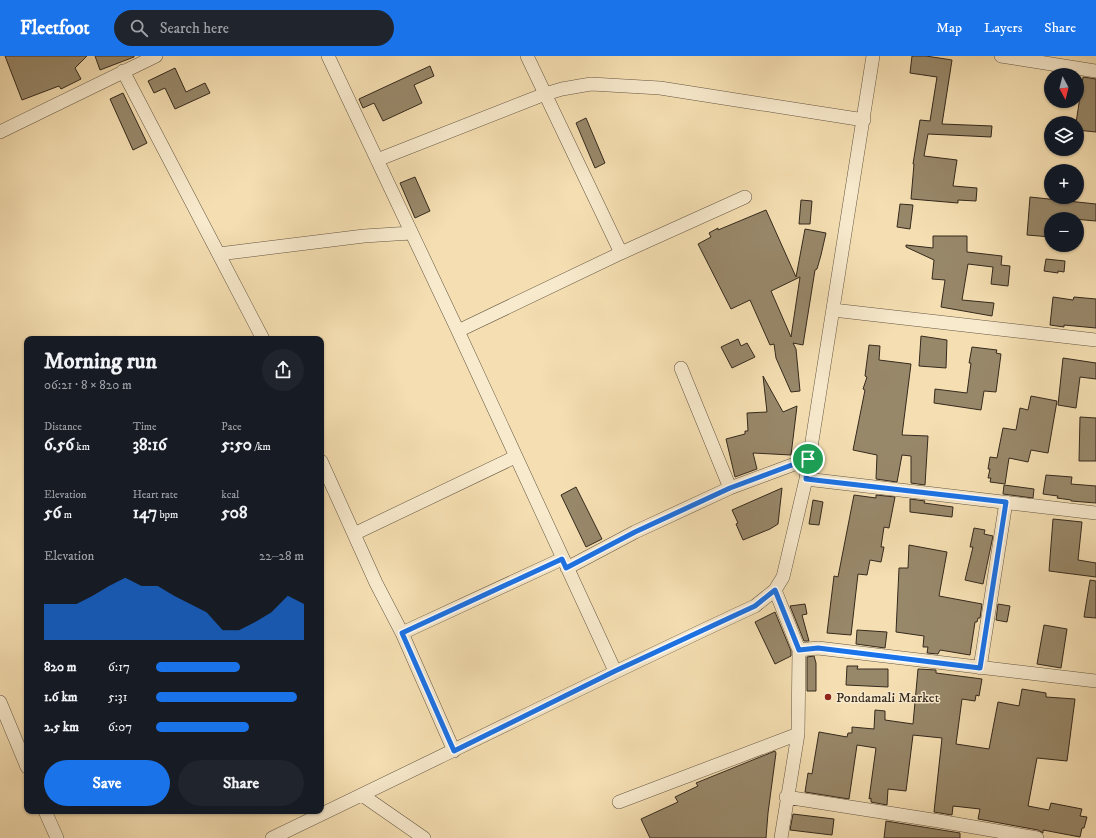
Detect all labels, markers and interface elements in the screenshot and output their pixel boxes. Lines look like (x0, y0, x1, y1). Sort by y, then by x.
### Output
search box (114, 10, 394, 46)
text: Fleetfoot (20, 17, 90, 40)
icon: search (128, 17, 150, 39)
text: Search here (160, 19, 229, 38)
text: Map (936, 19, 962, 37)
text: Layers (984, 19, 1022, 37)
text: Share (1044, 19, 1076, 37)
north arrow (1044, 68, 1084, 108)
map controls (1044, 68, 1084, 252)
button: layers (1044, 116, 1084, 156)
button: + (1044, 164, 1084, 204)
button: − (1044, 212, 1084, 252)
text: Morning run (44, 348, 157, 375)
button: share (262, 349, 304, 391)
text: 06:21 · 8 × 820 m (44, 377, 132, 393)
text: Distance (44, 420, 82, 434)
text: Time (133, 420, 157, 434)
text: Pace (221, 420, 242, 434)
text: 6.56 (44, 434, 74, 456)
text: 38:16 (133, 434, 167, 456)
text: 5:50 (221, 434, 252, 456)
text: km (74, 440, 90, 454)
text: /km (252, 440, 271, 454)
pin (791, 442, 825, 476)
icon: arrive (797, 448, 819, 470)
text: Elevation (44, 488, 87, 502)
text: Heart rate (133, 488, 178, 502)
text: kcal (221, 488, 239, 502)
text: 56 (44, 502, 61, 524)
text: 147 (133, 502, 157, 524)
text: 508 (221, 502, 247, 524)
text: m (61, 508, 72, 522)
text: bpm (157, 508, 178, 522)
text: Elevation (44, 548, 94, 564)
text: 22–28 m (259, 548, 304, 564)
text: 820 m (44, 659, 76, 675)
text: 6:17 (108, 659, 130, 675)
text: 1.6 km (44, 689, 78, 705)
text: 5:31 (108, 689, 127, 705)
place label: Pondamali Market (836, 689, 940, 707)
marker: Pondamali Market (823, 692, 833, 702)
text: 2.5 km (44, 719, 79, 735)
text: 6:07 (108, 719, 132, 735)
button: Save (44, 760, 170, 806)
button: Share (178, 760, 304, 806)

